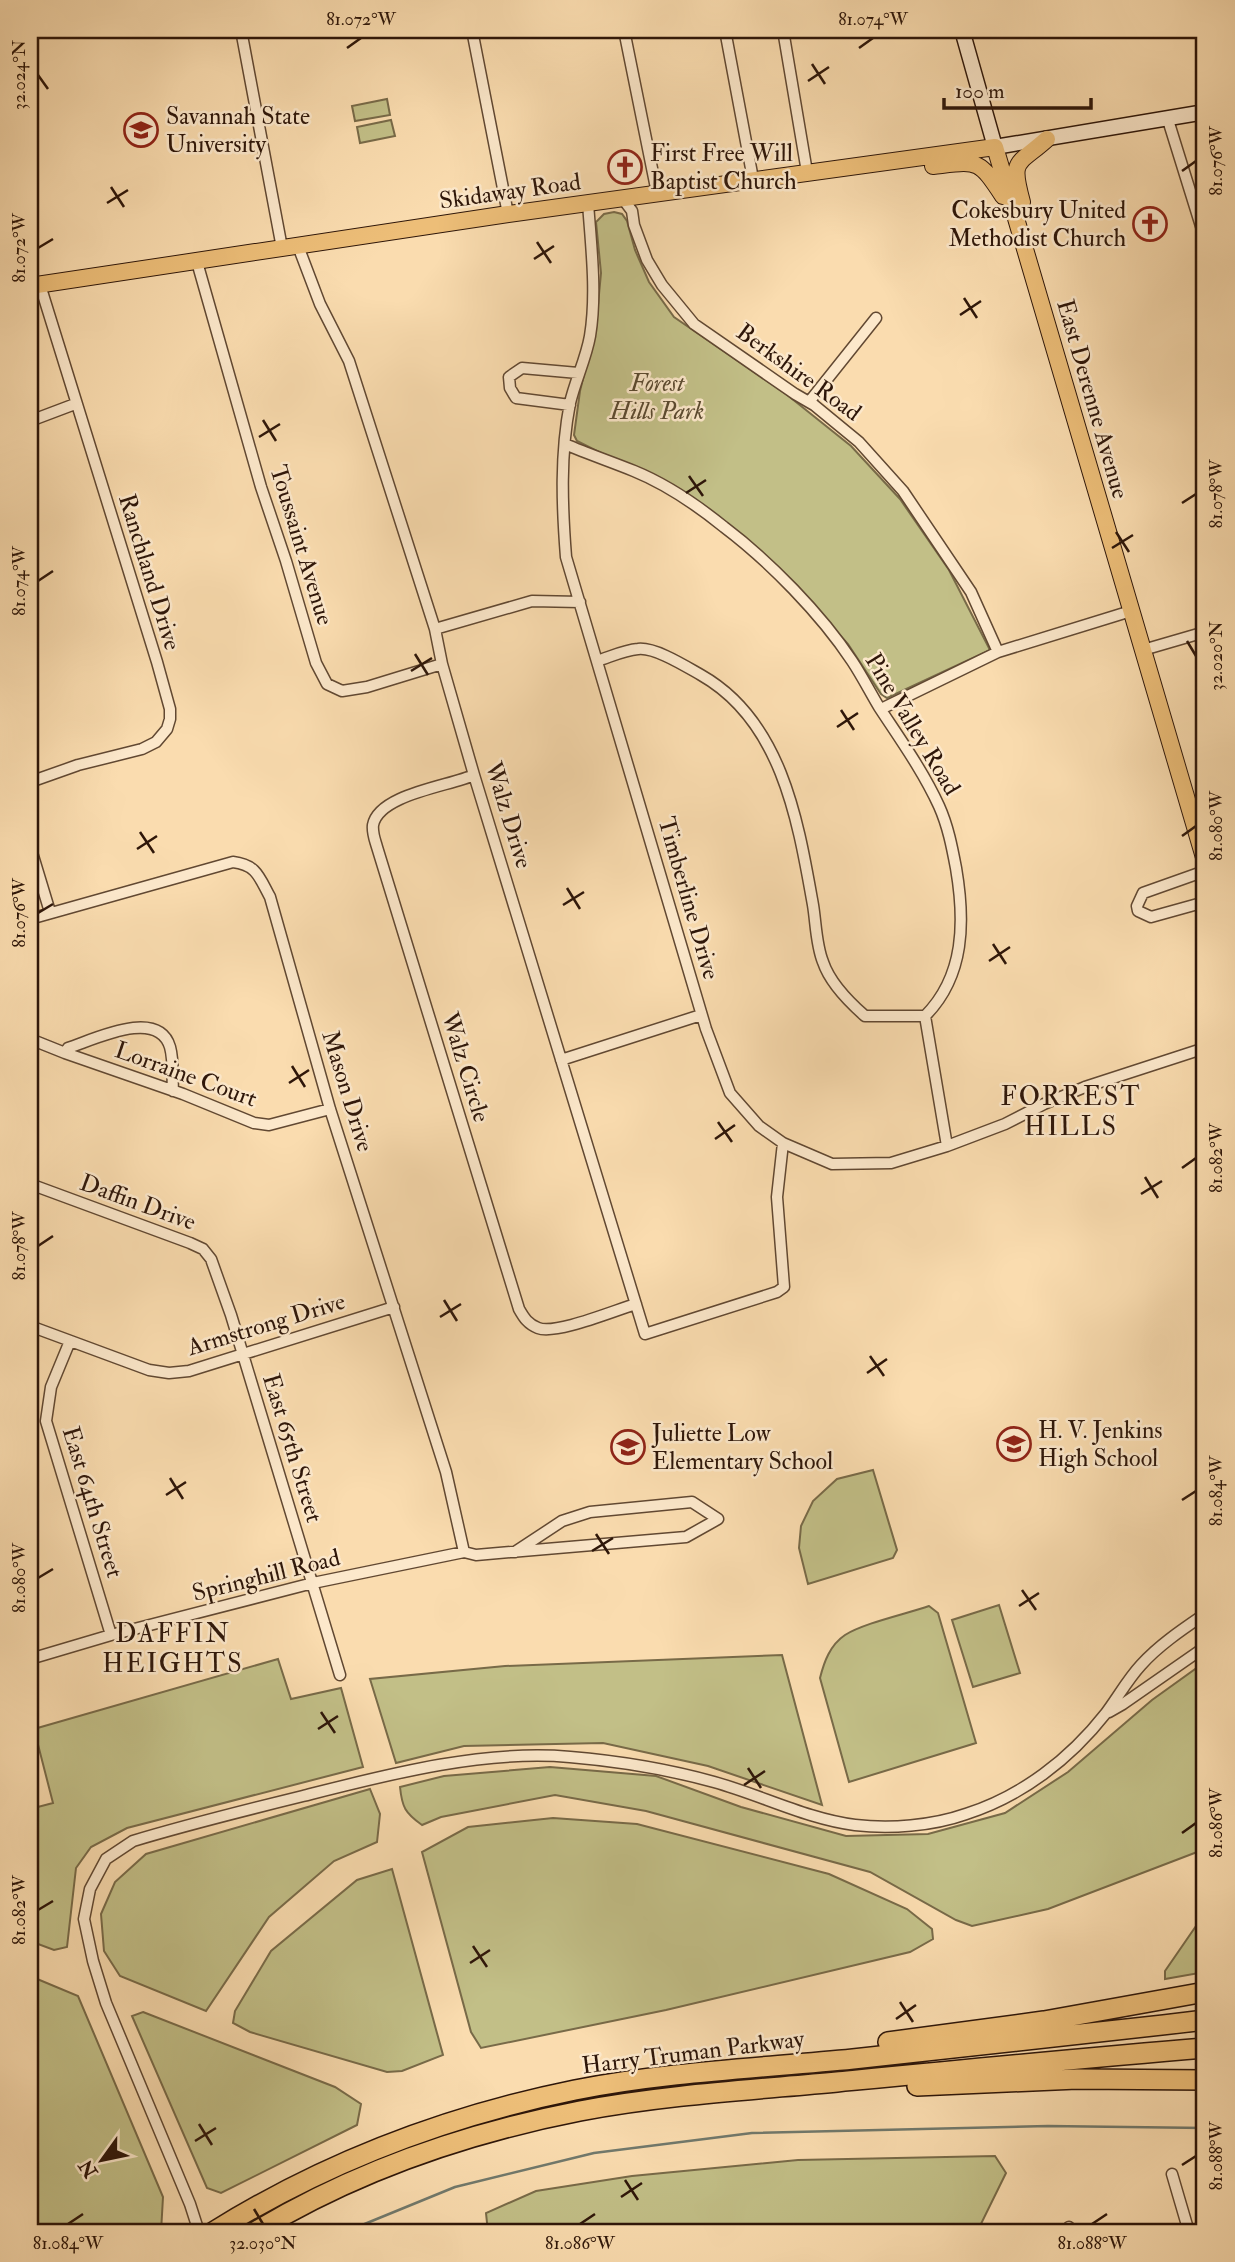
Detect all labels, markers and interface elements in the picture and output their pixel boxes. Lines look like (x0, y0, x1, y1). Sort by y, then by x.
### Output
text: 81.072°W (326, 8, 397, 31)
text: 81.074°W (838, 8, 909, 31)
text: 32.024°N (8, 40, 31, 110)
scale bar (944, 66, 1092, 110)
text: 100 m (955, 78, 1005, 105)
place label: Savannah State University (166, 101, 310, 160)
school or university icon: Savannah State University (122, 111, 160, 149)
text: 81.076°W (1205, 126, 1228, 196)
place label: First Free Will Baptist Church (650, 138, 797, 197)
church icon: First Free Will Baptist Church (606, 148, 644, 186)
street label: Skidaway Road (437, 166, 583, 217)
place label: Cokesbury United Methodist Church (948, 195, 1126, 254)
church icon: Cokesbury United Methodist Church (1131, 205, 1169, 243)
text: 81.072°W (8, 213, 31, 283)
street label: East Derenne Avenue (1049, 296, 1136, 502)
street label: Berkshire Road (730, 317, 867, 428)
park label: Forest Hills Park (609, 368, 704, 427)
text: 81.078°W (1205, 459, 1228, 528)
street label: Toussaint Avenue (262, 461, 341, 629)
street label: Ranchland Drive (111, 490, 188, 654)
text: 81.074°W (8, 545, 31, 616)
text: 32.020°N (1205, 621, 1228, 691)
street label: Pine Valley Road (858, 647, 967, 801)
street label: Walz Drive (477, 757, 539, 872)
text: 81.080°W (1205, 790, 1228, 861)
street label: Timberline Drive (650, 813, 727, 983)
text: 81.076°W (8, 878, 31, 948)
street label: Walz Circle (434, 1007, 497, 1126)
street label: Mason Drive (314, 1027, 381, 1155)
street label: Lorraine Court (111, 1034, 261, 1115)
district label: FORREST HILLS (1001, 1081, 1141, 1143)
text: 81.082°W (1205, 1122, 1228, 1193)
street label: Daffin Drive (76, 1167, 200, 1238)
text: 81.078°W (8, 1211, 31, 1280)
street label: Armstrong Drive (183, 1286, 349, 1363)
street label: East 65th Street (255, 1370, 330, 1527)
place label: H. V. Jenkins High School (1038, 1415, 1163, 1474)
place label: Juliette Low Elementary School (651, 1418, 833, 1477)
street label: East 64th Street (55, 1423, 130, 1582)
school or university icon: H. V. Jenkins High School (995, 1425, 1033, 1463)
school or university icon: Juliette Low Elementary School (609, 1428, 647, 1466)
text: 81.084°W (1205, 1455, 1228, 1526)
text: 81.080°W (8, 1542, 31, 1613)
street label: Springhill Road (189, 1542, 344, 1609)
district label: DAFFIN HEIGHTS (102, 1618, 244, 1680)
text: 81.086°W (1205, 1787, 1228, 1858)
text: 81.082°W (8, 1874, 31, 1945)
street label: Harry Truman Parkway (580, 2023, 807, 2082)
text: 81.088°W (1205, 2121, 1228, 2191)
north arrow (66, 2126, 136, 2196)
text: N (73, 2154, 104, 2183)
text: 81.084°W (33, 2232, 104, 2255)
text: 32.030°N (229, 2232, 297, 2255)
text: 81.086°W (545, 2232, 616, 2255)
text: 81.088°W (1057, 2232, 1127, 2255)

